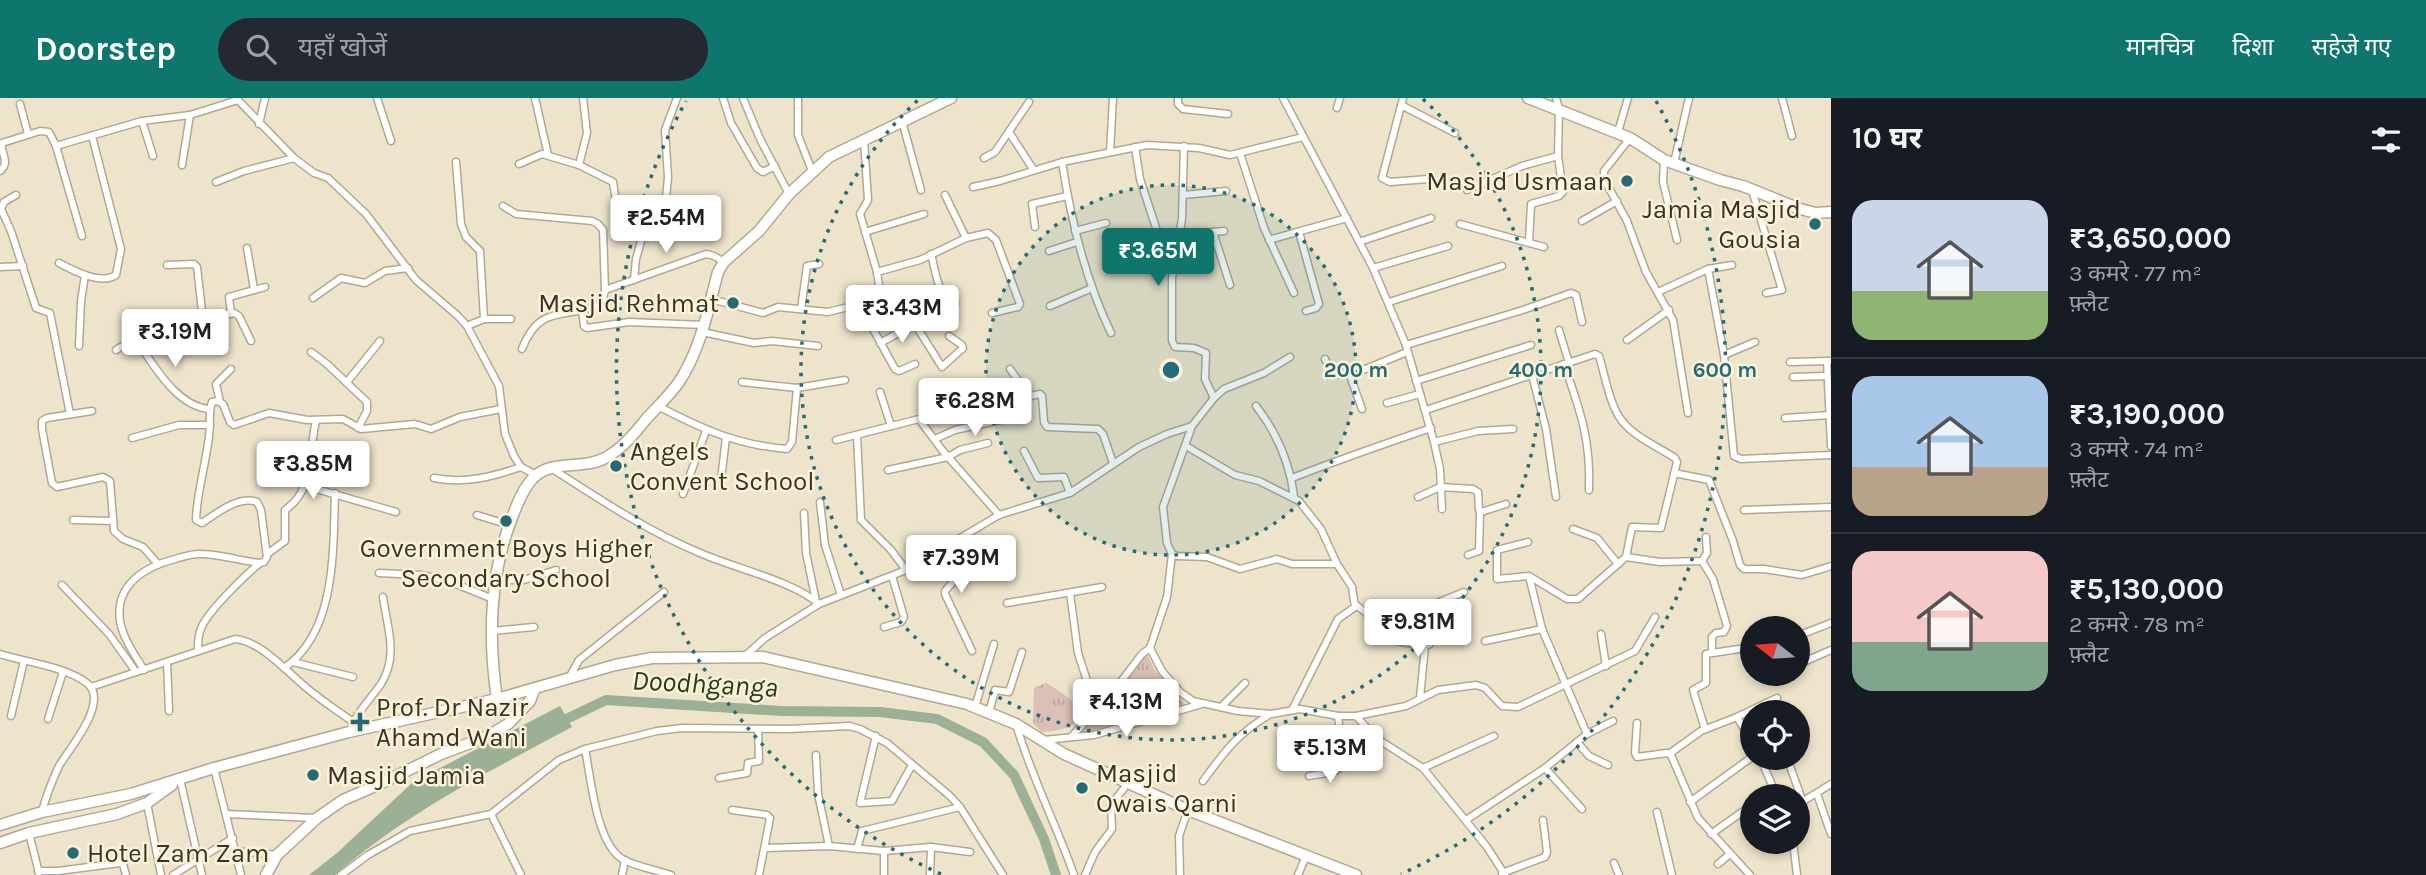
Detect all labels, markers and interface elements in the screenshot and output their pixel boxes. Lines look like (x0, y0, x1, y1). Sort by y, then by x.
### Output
search box (218, 18, 708, 81)
text: Doorstep (35, 30, 176, 68)
icon: search (242, 30, 280, 68)
text: यहाँ खोजें (298, 32, 387, 63)
text: मानचित्र (2126, 33, 2194, 61)
text: दिशा (2232, 33, 2274, 61)
text: सहेजे गए (2312, 33, 2391, 61)
text: 10 घर (1852, 120, 1922, 156)
icon: filters (2367, 121, 2405, 159)
place label: Masjid Usmaan (1426, 166, 1613, 197)
marker: Masjid Usmaan (1619, 173, 1635, 189)
place label: Jamia Masjid Gousia (1642, 194, 1801, 255)
pin: ₹2.54M (609, 195, 723, 255)
text: ₹2.54M (626, 204, 706, 231)
marker: Jamia Masjid Gousia (1807, 216, 1823, 232)
text: ₹3,650,000 (2069, 220, 2232, 256)
pin: ₹3.65M (1101, 228, 1215, 288)
icon: home (1908, 228, 1992, 312)
text: ₹3.65M (1118, 237, 1198, 264)
text: 3 कमरे · 77 m² (2069, 260, 2202, 287)
pin: ₹3.43M (845, 286, 959, 345)
place label: Masjid Rehmat (538, 288, 719, 319)
text: फ़्लैट (2069, 290, 2109, 317)
text: ₹3.43M (862, 294, 942, 321)
marker: Masjid Rehmat (725, 295, 741, 311)
pin: ₹3.19M (118, 310, 232, 369)
text: ₹3.19M (138, 318, 212, 345)
centre of rings (1159, 358, 1183, 382)
text: 200 m (1324, 358, 1388, 382)
text: 400 m (1509, 358, 1573, 382)
text: 600 m (1693, 358, 1757, 382)
pin: ₹6.28M (918, 378, 1032, 438)
text: ₹6.28M (935, 387, 1015, 414)
text: ₹3,190,000 (2069, 396, 2225, 432)
icon: home (1908, 404, 1992, 488)
place label: Angels Convent School (630, 436, 814, 497)
text: 3 कमरे · 74 m² (2069, 436, 2204, 463)
pin: ₹3.85M (256, 442, 370, 501)
text: ₹3.85M (273, 450, 353, 477)
marker: Angels Convent School (608, 458, 624, 474)
text: फ़्लैट (2069, 466, 2109, 493)
marker: Government Boys Higher Secondary School (498, 513, 514, 529)
place label: Government Boys Higher Secondary School (360, 533, 653, 594)
pin: ₹7.39M (904, 536, 1018, 595)
text: ₹7.39M (922, 544, 1000, 571)
text: ₹5,130,000 (2069, 571, 2224, 607)
icon: home (1908, 579, 1992, 663)
pin: ₹9.81M (1361, 600, 1475, 659)
text: ₹9.81M (1380, 608, 1456, 635)
text: 2 कमरे · 78 m² (2069, 611, 2205, 638)
north arrow (1740, 616, 1810, 686)
map controls (1740, 616, 1810, 854)
text: फ़्लैट (2069, 641, 2109, 668)
water label: Doodhganga (631, 663, 779, 704)
pin: ₹4.13M (1069, 680, 1183, 739)
text: ₹4.13M (1089, 688, 1163, 715)
place label: Prof. Dr Nazir Ahamd Wani (376, 692, 529, 753)
button: locate (1740, 700, 1810, 770)
marker: Prof. Dr Nazir Ahamd Wani (350, 712, 370, 732)
pin: ₹5.13M (1273, 726, 1387, 785)
text: ₹5.13M (1293, 734, 1367, 761)
place label: Masjid Owais Qarni (1096, 758, 1238, 819)
place label: Masjid Jamia (327, 760, 486, 791)
marker: Masjid Jamia (305, 767, 321, 783)
marker: Masjid Owais Qarni (1074, 780, 1090, 796)
button: layers (1740, 784, 1810, 854)
place label: Hotel Zam Zam (87, 838, 269, 869)
marker: Hotel Zam Zam (65, 845, 81, 861)

